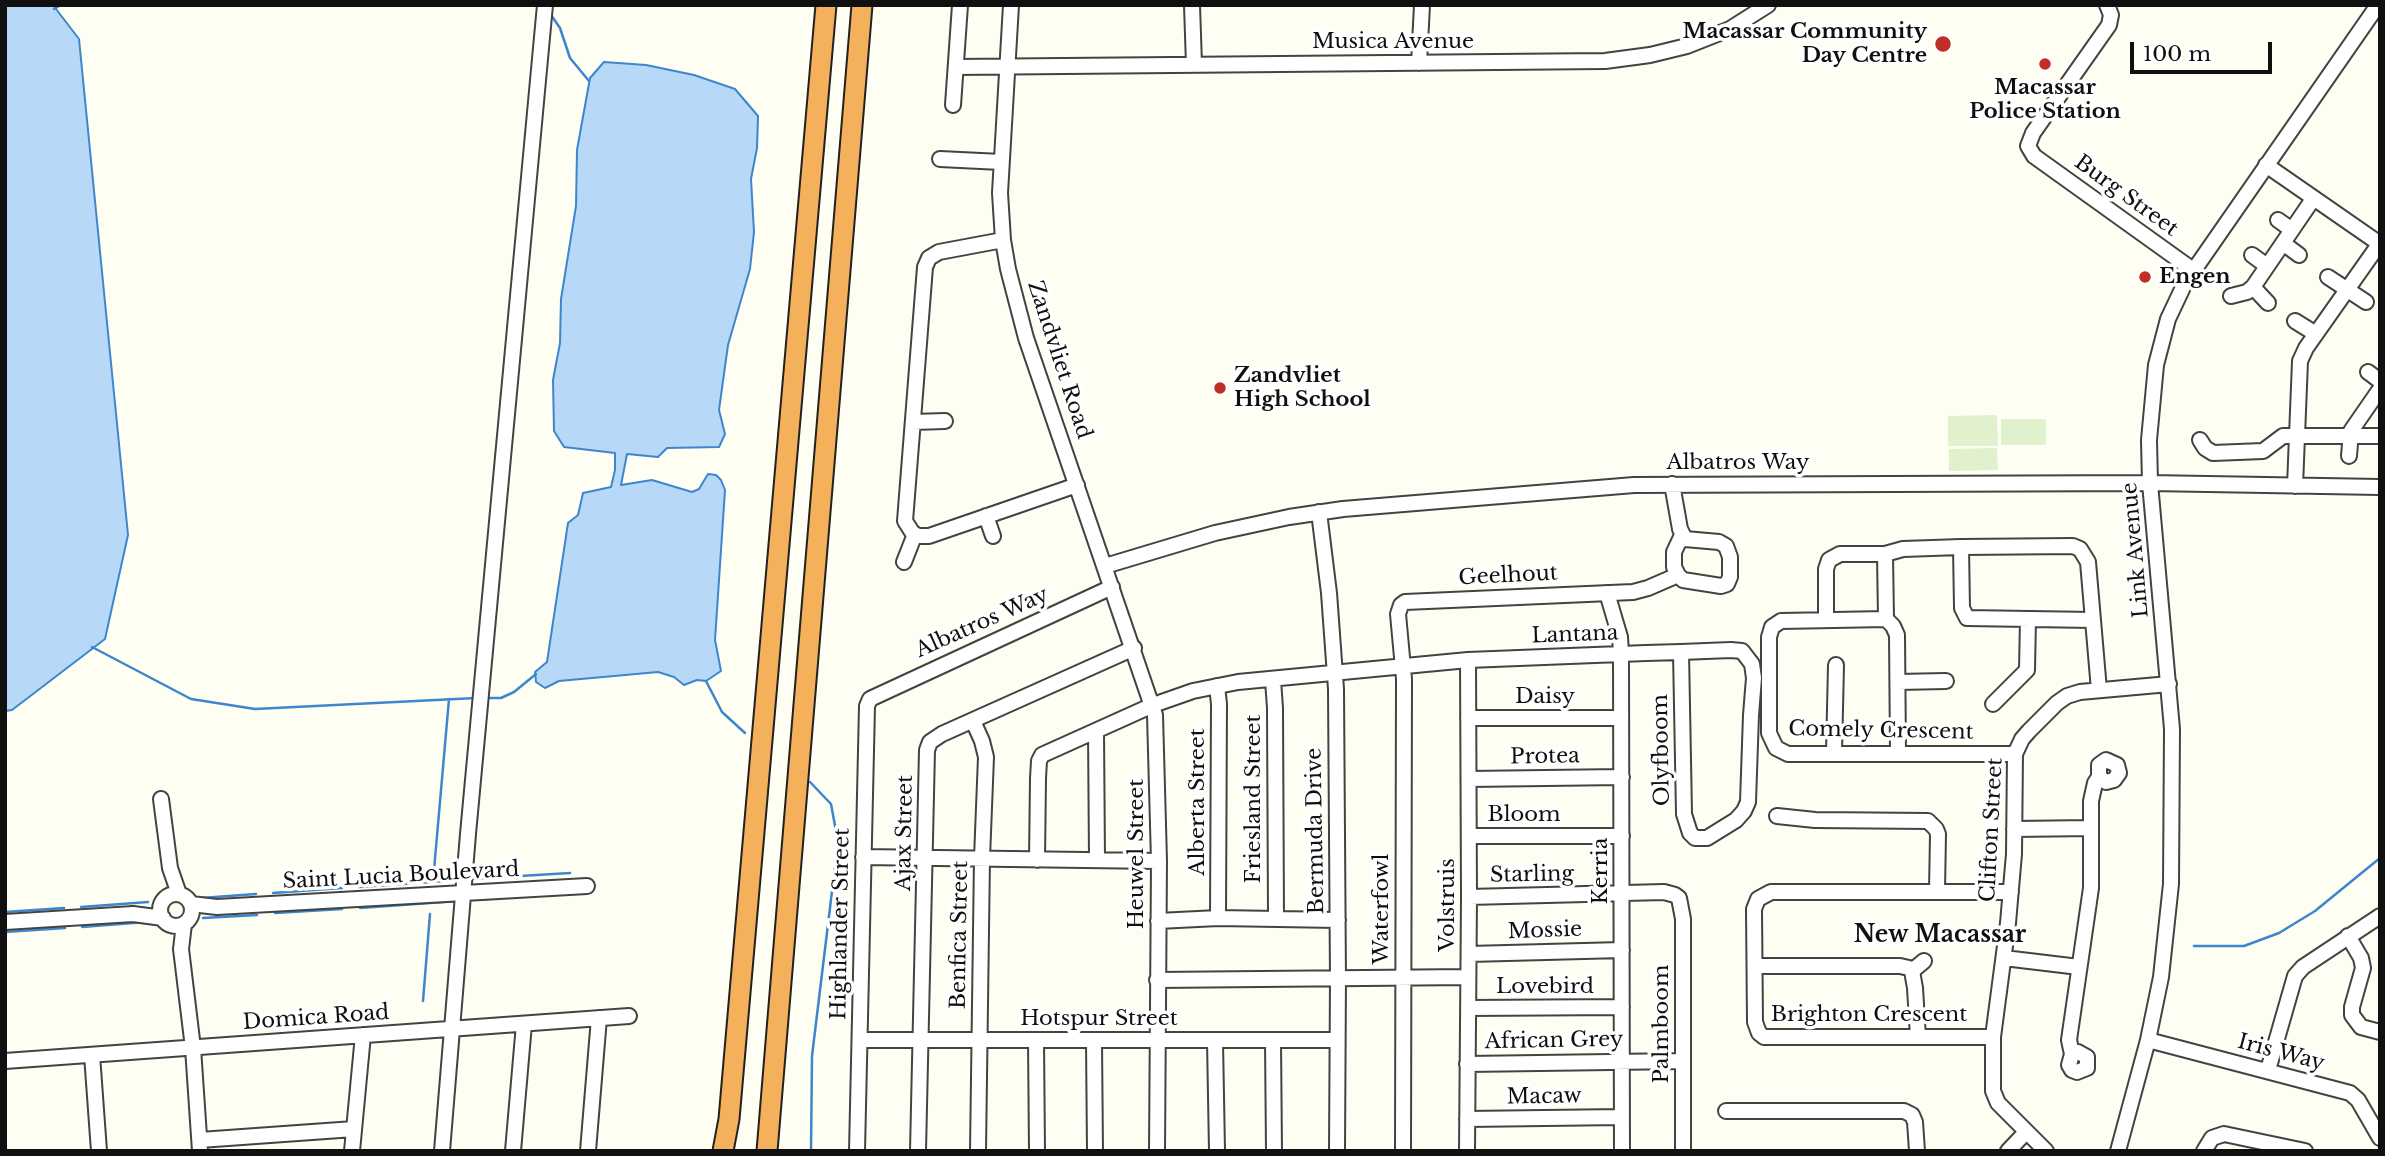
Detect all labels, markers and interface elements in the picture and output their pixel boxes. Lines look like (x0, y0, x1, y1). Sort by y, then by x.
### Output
place label: Macassar Community Day Centre (1682, 19, 1927, 69)
scale bar (2133, 28, 2275, 72)
street label: Musica Avenue (1312, 29, 1474, 55)
marker: Macassar Community Day Centre (1933, 34, 1953, 54)
text: 100 m (2143, 41, 2211, 67)
marker: Macassar Police Station (2037, 56, 2053, 72)
place label: Macassar Police Station (1969, 75, 2121, 125)
street label: Burg Street (2069, 150, 2183, 242)
place label: Engen (2159, 264, 2231, 290)
marker: Engen (2137, 269, 2153, 285)
street label: Zandvliet Road (1022, 278, 1096, 442)
place label: Zandvliet High School (1234, 363, 1371, 413)
marker: Zandvliet High School (1212, 380, 1228, 396)
street label: Albatros Way (1667, 450, 1809, 476)
street label: Link Avenue (2118, 481, 2154, 619)
street label: Geelhout (1458, 561, 1558, 591)
street label: Albatros Way (912, 582, 1052, 664)
street label: Lantana (1531, 621, 1619, 649)
street label: Daisy (1515, 684, 1575, 710)
street label: Olyfboom (1648, 694, 1676, 806)
street label: Friesland Street (1241, 715, 1267, 883)
street label: Comely Crescent (1788, 717, 1974, 745)
street label: Alberta Street (1185, 728, 1211, 876)
street label: Protea (1510, 744, 1580, 770)
street label: Bermuda Drive (1302, 747, 1330, 915)
street label: Clifton Street (1976, 757, 2008, 903)
street label: Ajax Street (891, 775, 919, 891)
street label: Heuwel Street (1124, 779, 1150, 929)
street label: Bloom (1488, 802, 1560, 828)
street label: Highlander Street (827, 828, 855, 1020)
street label: Kerria (1588, 838, 1614, 904)
street label: Waterfowl (1369, 854, 1395, 964)
street label: Saint Lucia Boulevard (282, 857, 520, 895)
street label: Volstruis (1435, 858, 1461, 952)
street label: Benfica Street (946, 861, 974, 1009)
street label: Starling (1490, 862, 1574, 888)
street label: Mossie (1507, 917, 1583, 945)
district label: New Macassar (1854, 922, 2026, 950)
street label: Palmboom (1649, 965, 1675, 1083)
street label: Lovebird (1496, 974, 1594, 1000)
street label: Domica Road (242, 1000, 390, 1036)
street label: Brighton Crescent (1771, 1002, 1967, 1028)
street label: Hotspur Street (1020, 1006, 1178, 1032)
street label: African Grey (1484, 1027, 1624, 1055)
street label: Iris Way (2235, 1029, 2327, 1077)
street label: Macaw (1506, 1084, 1582, 1110)

